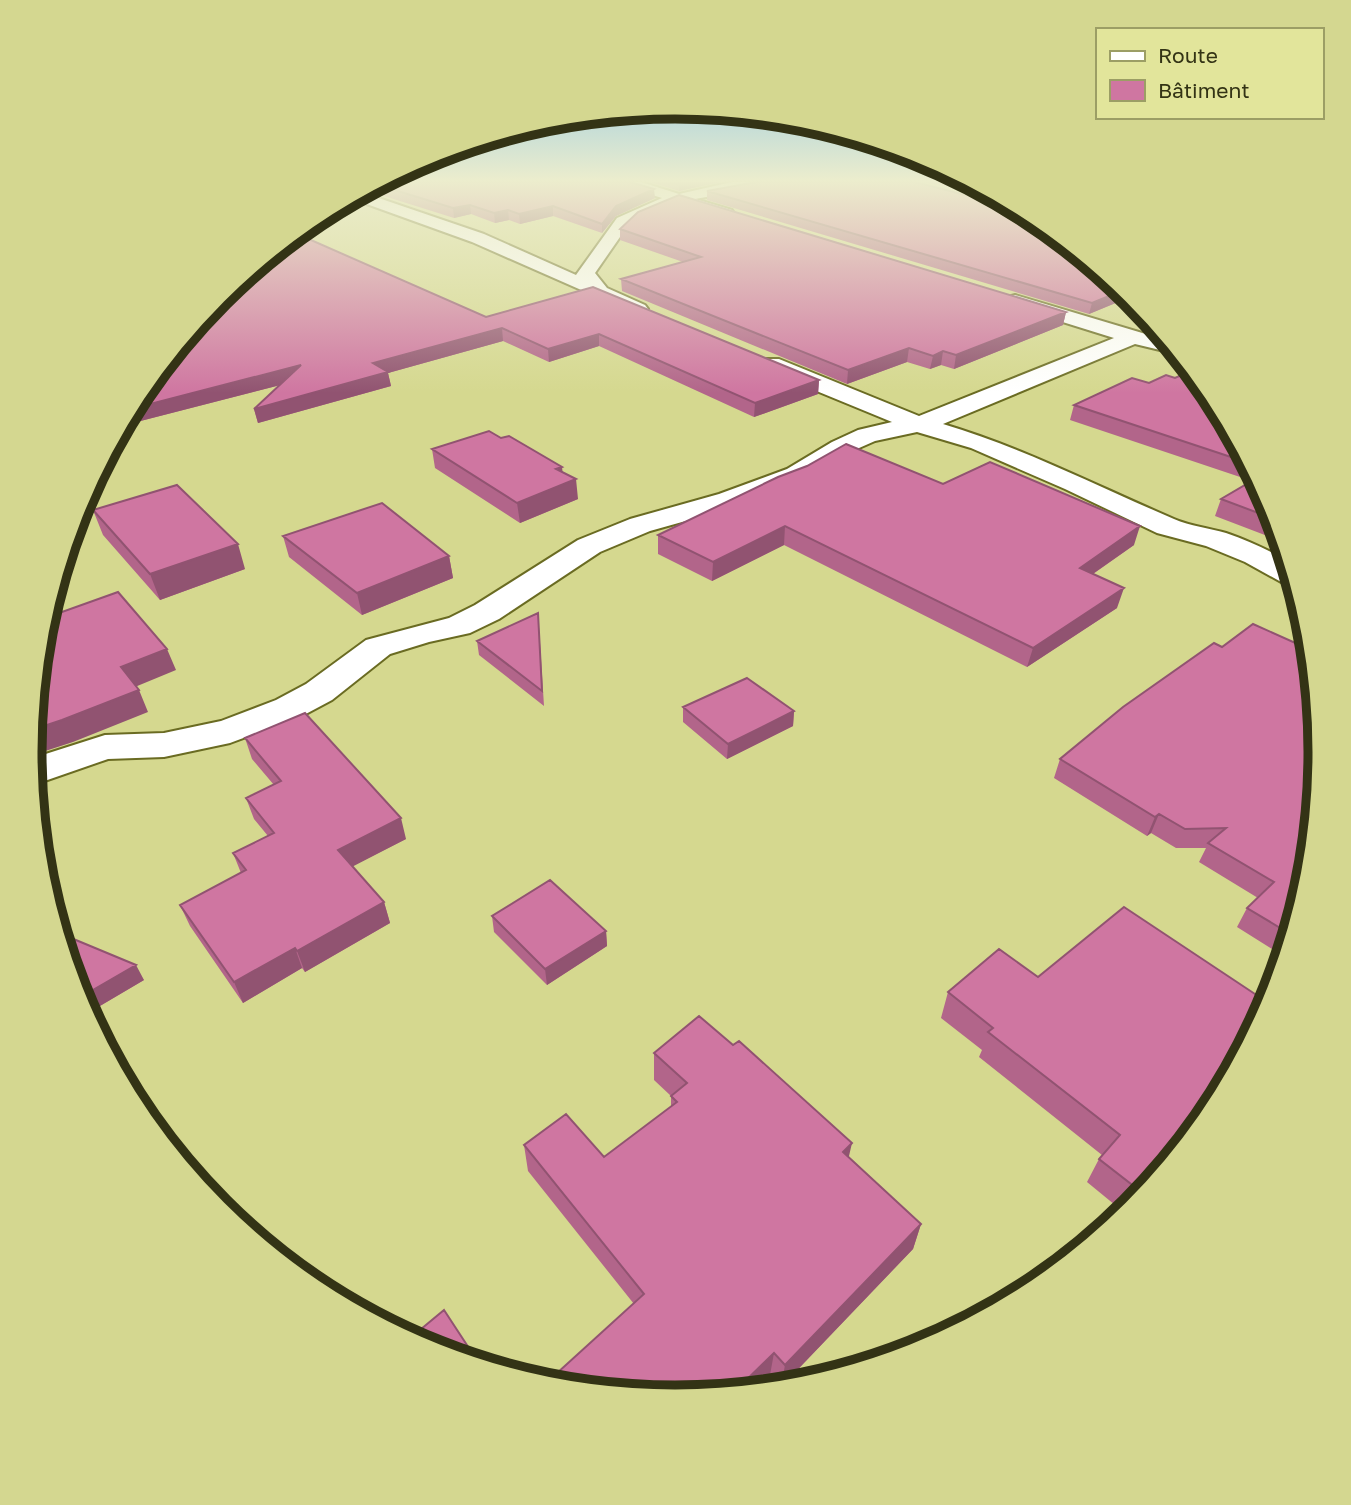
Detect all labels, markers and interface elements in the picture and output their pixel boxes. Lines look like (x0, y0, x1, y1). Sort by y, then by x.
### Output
legend (1096, 28, 1323, 119)
text: Route (1158, 42, 1218, 68)
text: Bâtiment (1158, 77, 1250, 103)

